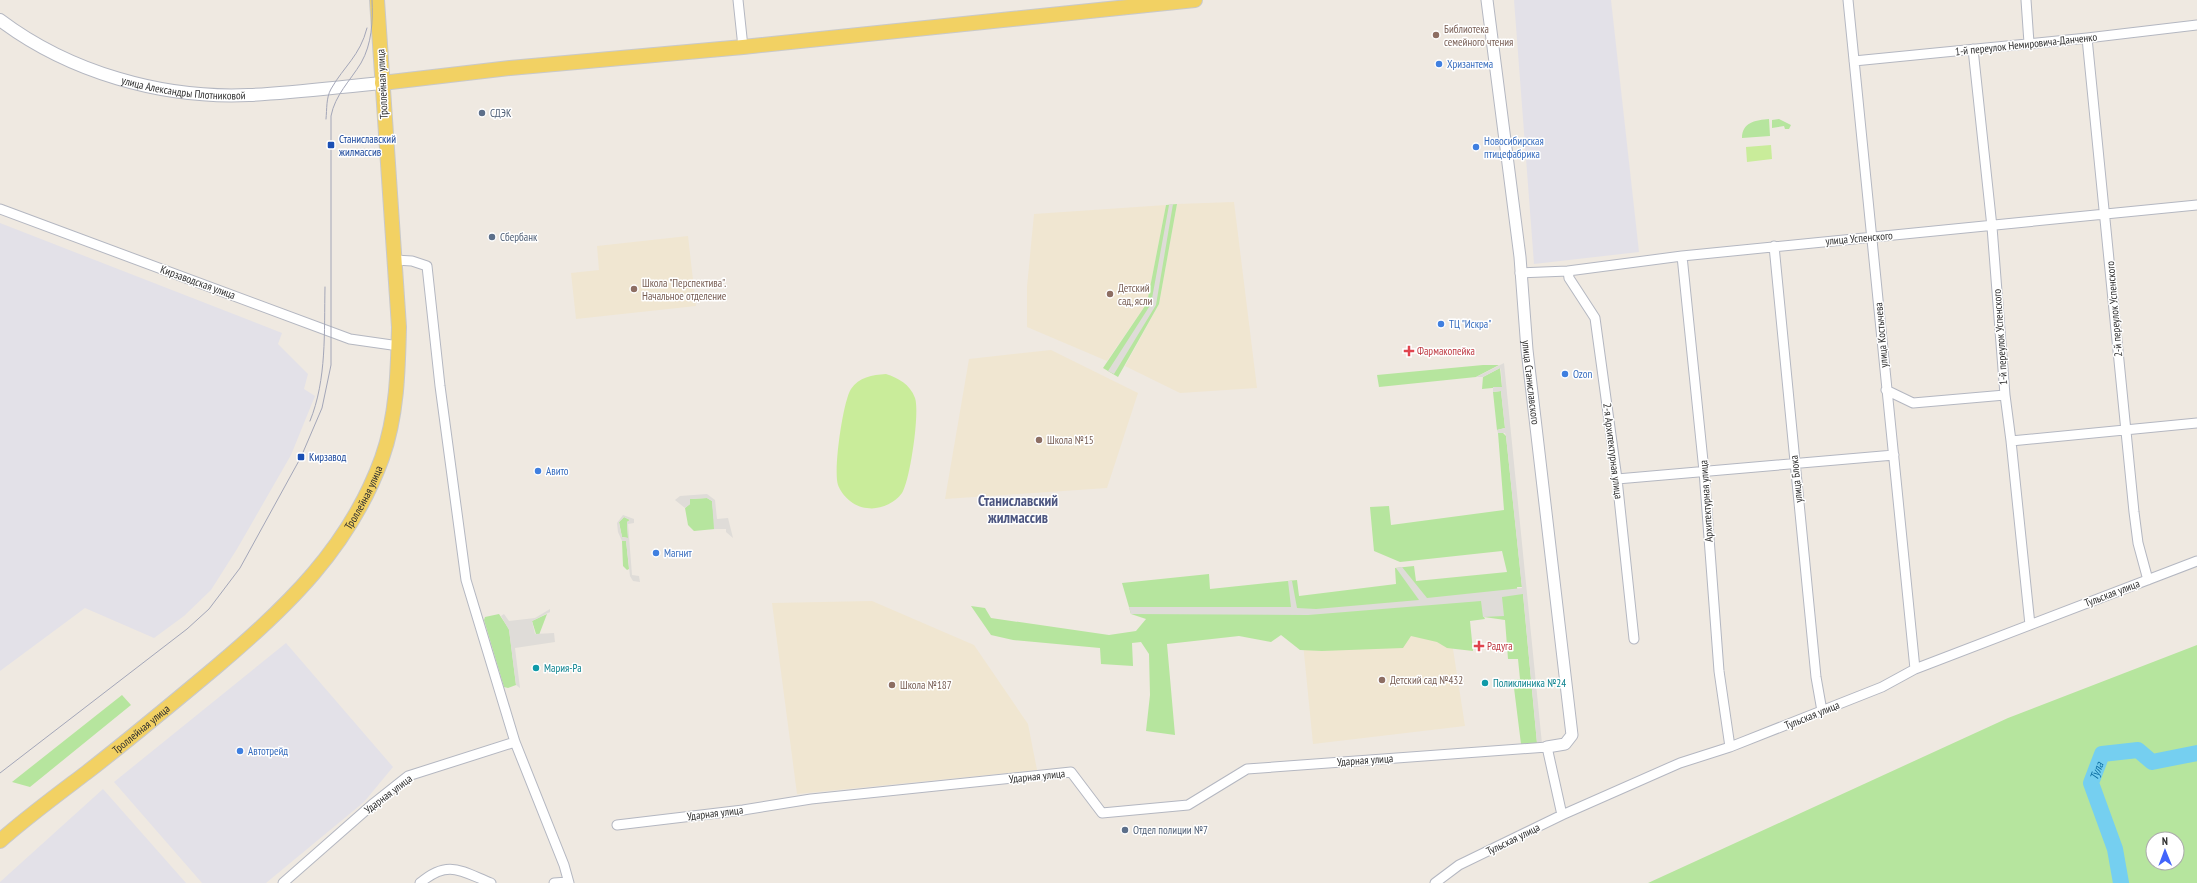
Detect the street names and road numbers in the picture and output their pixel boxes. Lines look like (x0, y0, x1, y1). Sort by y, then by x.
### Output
street label: 1-й переулок Немировича-Данченко (1954, 30, 2098, 58)
street label: Троллейная улица (373, 49, 391, 119)
street label: улица Александры Плотниковой (120, 73, 246, 102)
street label: улица Успенского (1825, 228, 1894, 248)
street label: 2-й переулок Успенского (2103, 260, 2125, 358)
street label: Кирзаводская улица (158, 262, 238, 302)
street label: 1-й переулок Успенского (1990, 288, 2010, 386)
street label: улица Костычева (1871, 302, 1891, 368)
street label: улица Станиславского (1519, 340, 1543, 426)
street label: 2-я Архитектурная улица (1600, 402, 1626, 500)
street label: улица Блока (1787, 455, 1805, 503)
street label: Архитектурная улица (1696, 460, 1716, 542)
street label: Троллейная улица (341, 464, 385, 532)
street label: Тульская улица (2082, 576, 2142, 610)
street label: Тульская улица (1782, 698, 1842, 732)
street label: Троллейная улица (109, 702, 173, 757)
street label: Ударная улица (1336, 751, 1394, 769)
street label: Ударная улица (1008, 766, 1066, 786)
street label: Ударная улица (361, 771, 415, 817)
street label: Ударная улица (686, 803, 744, 823)
street label: Тульская улица (1484, 820, 1542, 858)

